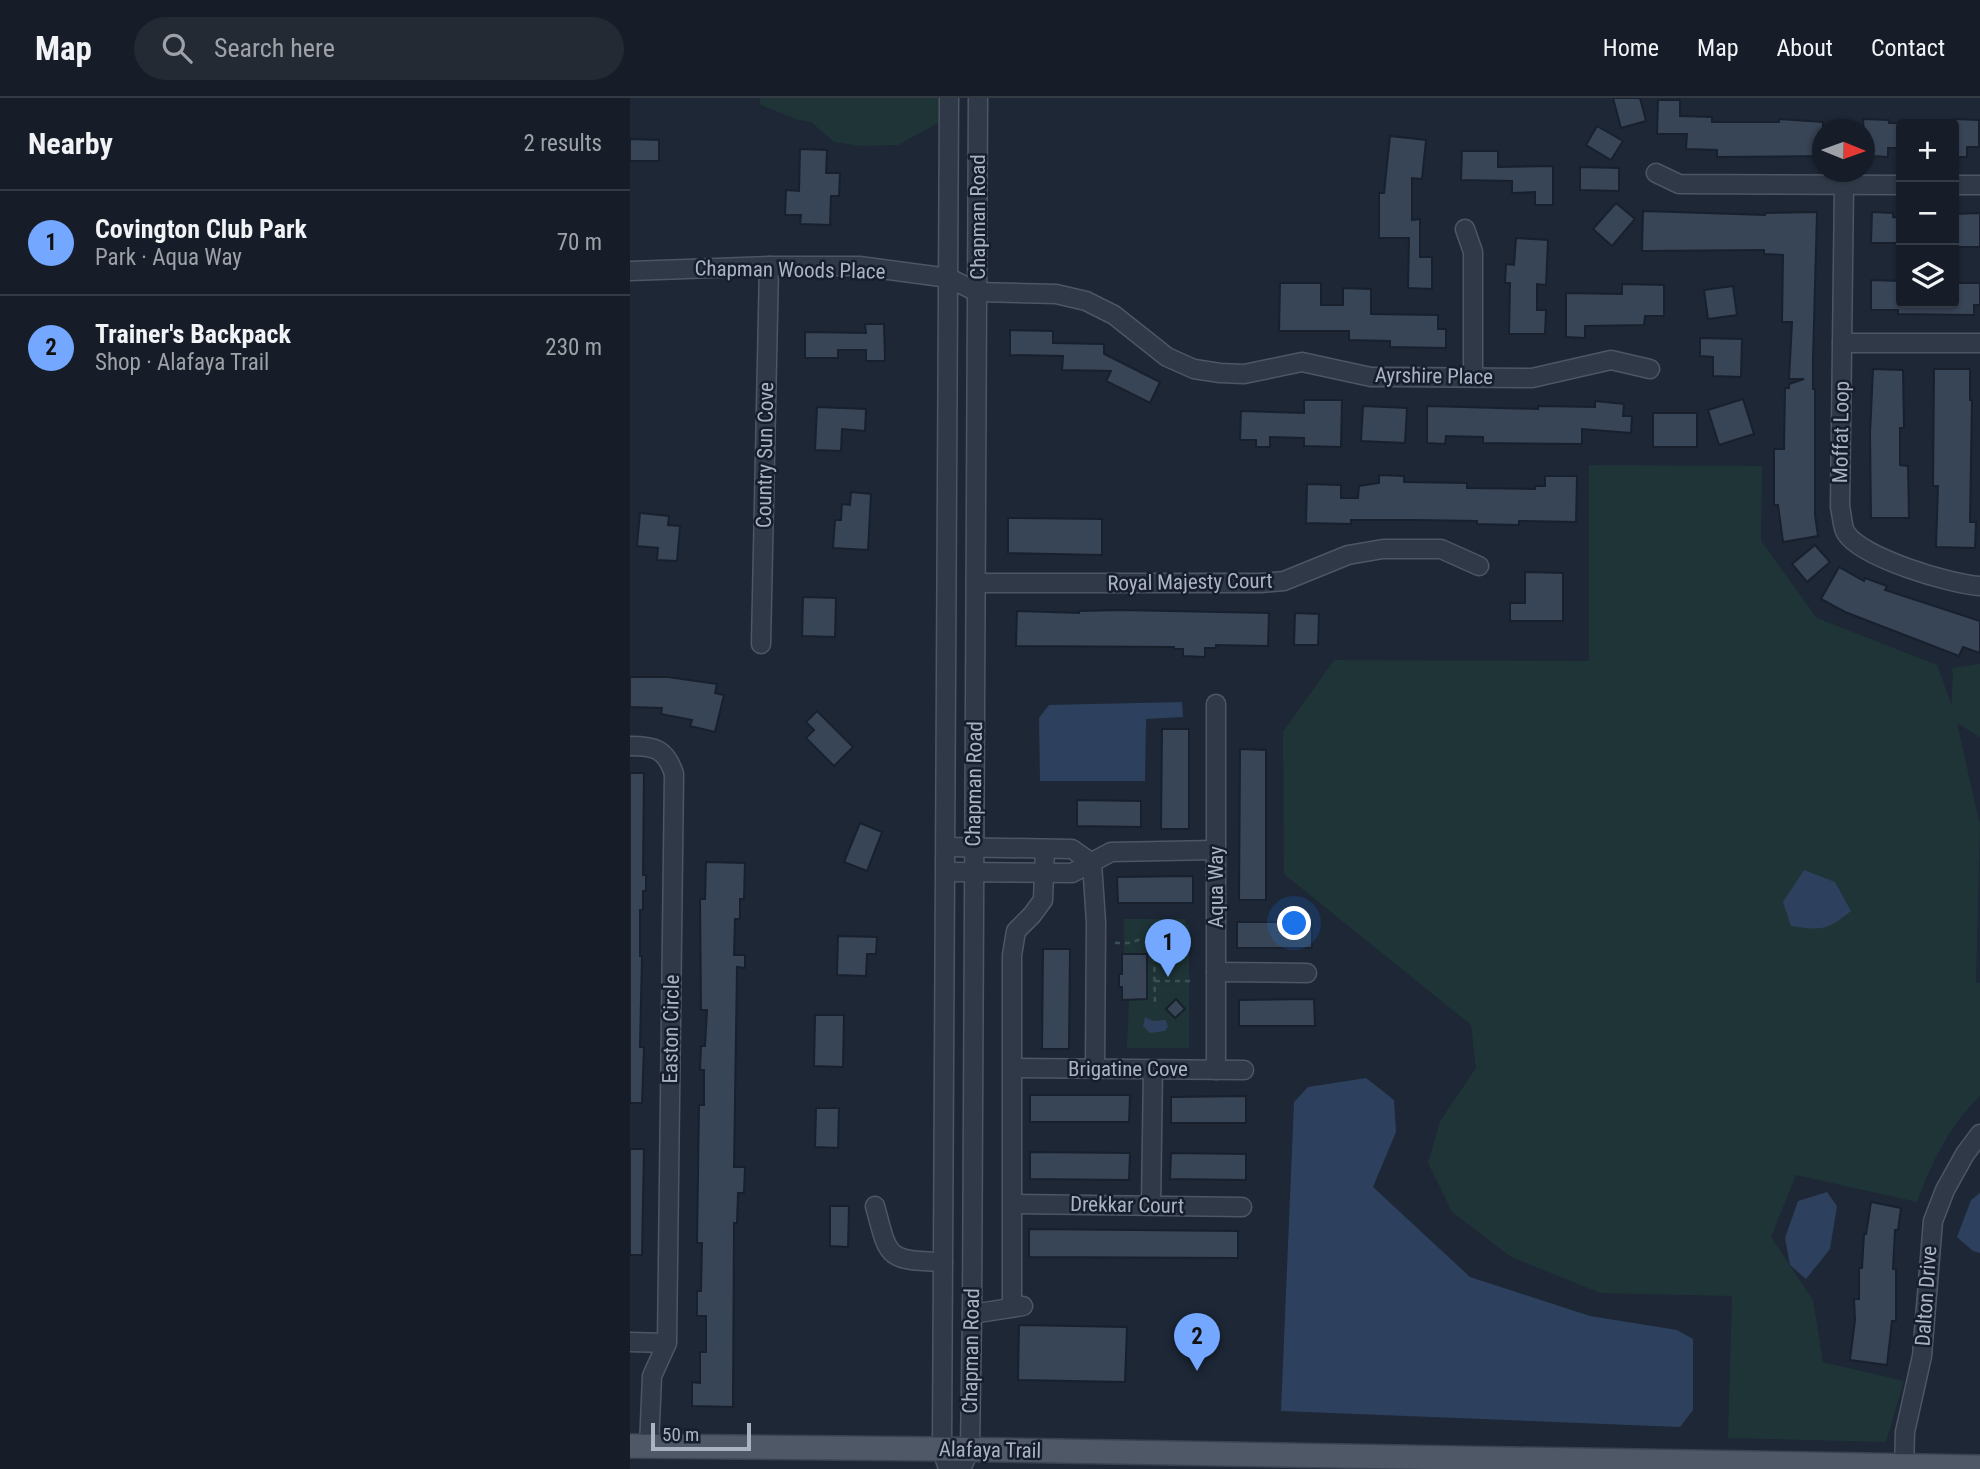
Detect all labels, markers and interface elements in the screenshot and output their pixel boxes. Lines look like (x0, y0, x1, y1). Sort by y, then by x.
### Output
search box (134, 17, 624, 80)
text: Map (35, 29, 92, 68)
icon: search (158, 29, 196, 67)
text: Search here (214, 33, 335, 63)
text: Home (1603, 34, 1659, 62)
text: Map (1697, 34, 1739, 62)
text: About (1777, 34, 1833, 62)
text: Contact (1871, 34, 1945, 62)
north arrow (1812, 119, 1875, 182)
map controls (1896, 119, 1959, 308)
button: + (1896, 119, 1959, 182)
text: Nearby (28, 126, 113, 161)
text: 2 results (524, 130, 602, 157)
street label: Chapman Road (966, 154, 990, 280)
button: − (1896, 182, 1959, 245)
text: Covington Club Park (95, 214, 307, 244)
text: 1 (45, 229, 57, 256)
text: 70 m (557, 229, 602, 256)
text: Park · Aqua Way (95, 244, 242, 271)
button: layers (1896, 245, 1959, 308)
street label: Chapman Woods Place (694, 256, 886, 284)
text: Trainer's Backpack (95, 319, 291, 349)
text: 2 (45, 334, 57, 361)
text: 230 m (545, 334, 602, 361)
text: Shop · Alafaya Trail (95, 349, 269, 376)
street label: Ayrshire Place (1375, 363, 1493, 389)
street label: Moffat Loop (1828, 381, 1854, 483)
street label: Country Sun Cove (752, 382, 778, 528)
street label: Royal Majesty Court (1107, 569, 1273, 595)
street label: Chapman Road (961, 721, 987, 847)
street label: Aqua Way (1204, 846, 1228, 928)
your location (1277, 906, 1311, 940)
pin: 1 (1145, 919, 1191, 977)
street label: Easton Circle (658, 974, 684, 1084)
street label: Brigatine Cove (1068, 1057, 1188, 1081)
street label: Drekkar Court (1070, 1192, 1184, 1218)
street label: Dalton Drive (1911, 1245, 1941, 1347)
street label: Chapman Road (958, 1288, 984, 1414)
pin: 2 (1174, 1313, 1220, 1371)
scale bar (651, 1420, 751, 1452)
text: 50 m (662, 1423, 699, 1446)
street label: Alafaya Trail (939, 1437, 1041, 1463)

